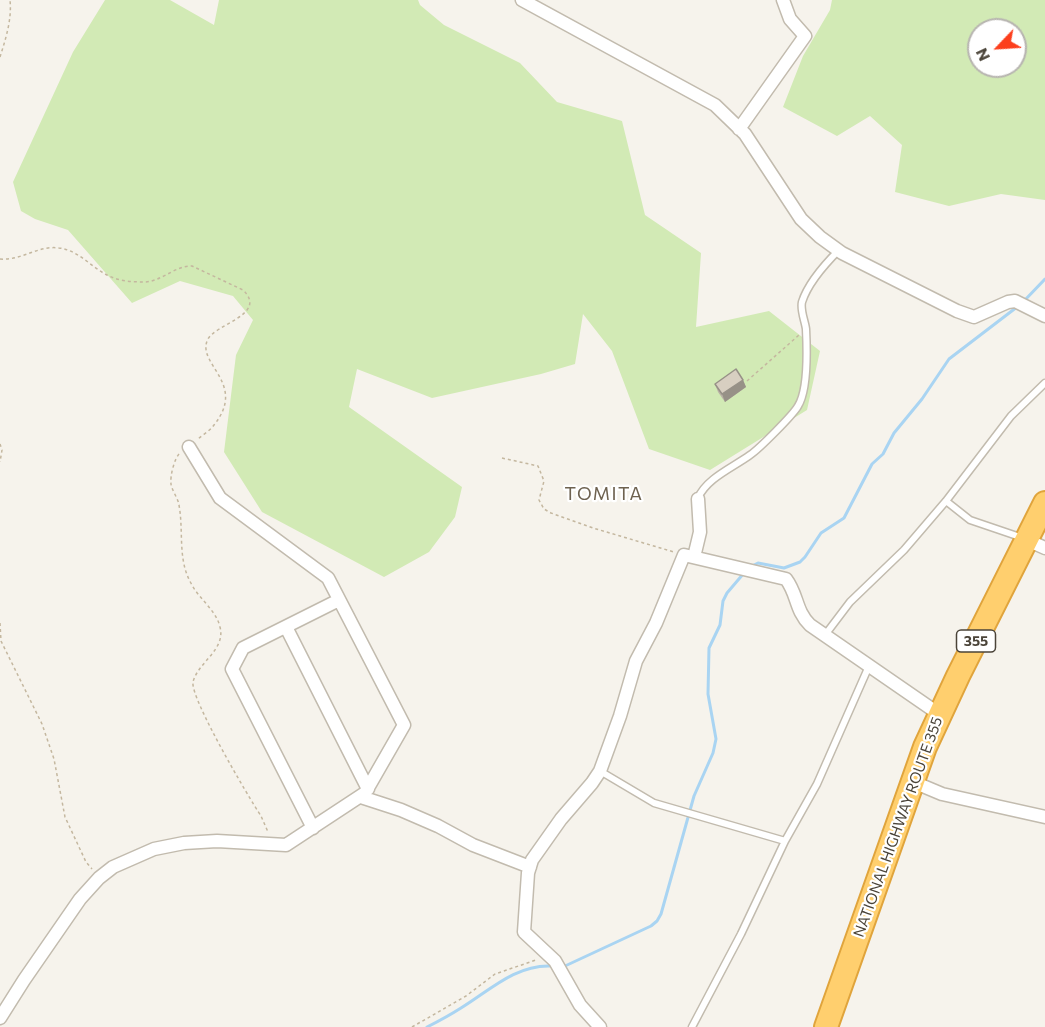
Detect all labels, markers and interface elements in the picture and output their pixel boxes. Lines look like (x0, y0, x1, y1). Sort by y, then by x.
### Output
north arrow (967, 18, 1027, 78)
text: N (971, 46, 993, 64)
district label: TOMITA (565, 483, 643, 505)
road number: 355 (956, 630, 996, 652)
street label: NATIONAL HIGHWAY ROUTE 355 (850, 714, 946, 940)

